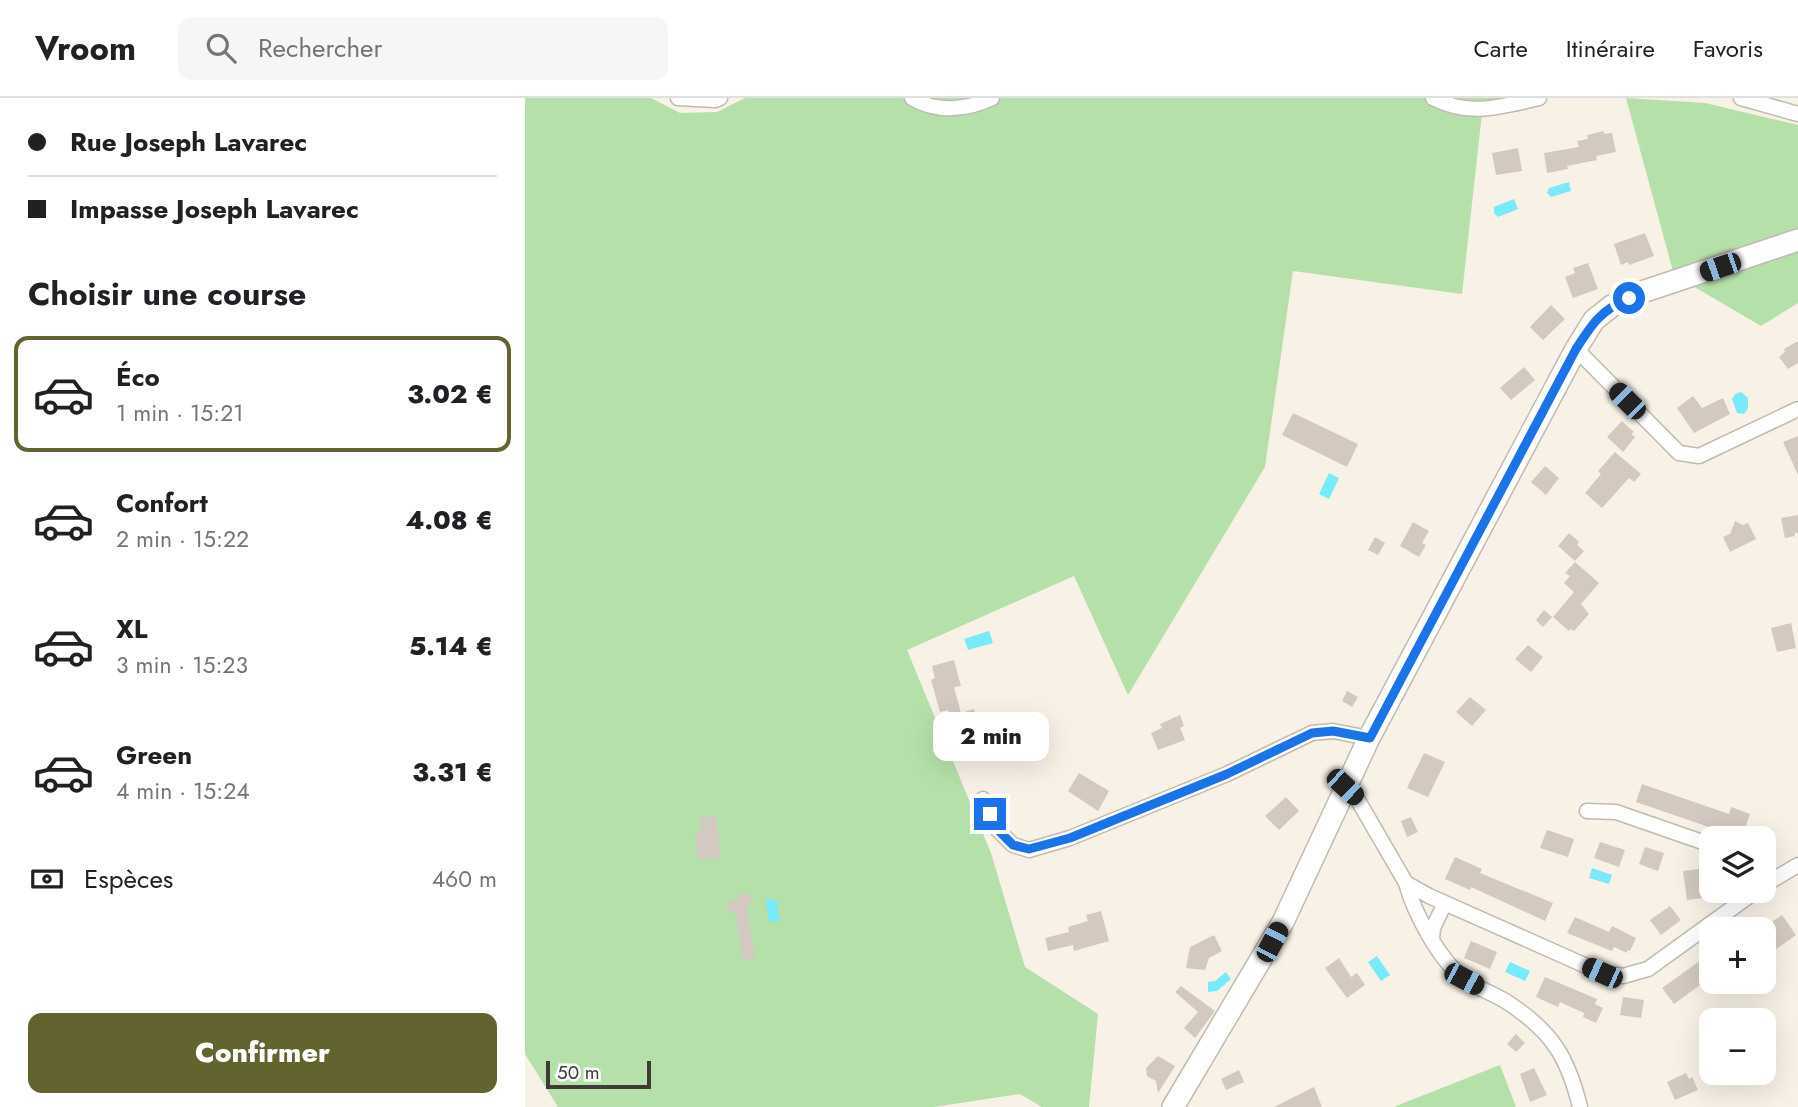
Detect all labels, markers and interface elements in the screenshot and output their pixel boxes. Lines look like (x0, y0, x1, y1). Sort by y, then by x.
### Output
search box (178, 17, 668, 80)
text: Vroom (35, 25, 136, 72)
icon: search (202, 29, 240, 67)
text: Rechercher (258, 29, 382, 67)
text: Carte (1473, 31, 1528, 66)
text: Itinéraire (1566, 31, 1655, 66)
text: Favoris (1693, 31, 1763, 66)
text: Rue Joseph Lavarec (70, 123, 307, 161)
text: Impasse Joseph Lavarec (70, 190, 359, 228)
car (1697, 250, 1744, 284)
text: Choisir une course (28, 271, 306, 317)
route start (1613, 282, 1645, 314)
text: Éco (116, 358, 160, 396)
icon: car (32, 363, 95, 426)
text: 3.02 € (407, 375, 493, 413)
car (1605, 379, 1650, 423)
text: 1 min · 15:21 (116, 396, 244, 430)
text: Confort (116, 484, 208, 522)
icon: car (32, 489, 95, 552)
text: 4.08 € (405, 501, 493, 539)
text: 2 min · 15:22 (116, 522, 249, 556)
text: XL (116, 610, 148, 648)
icon: car (32, 615, 95, 678)
text: 5.14 € (409, 627, 493, 665)
text: 3 min · 15:23 (116, 648, 248, 682)
callout: 2 min (932, 712, 1048, 762)
text: 2 min (960, 719, 1022, 753)
text: Green (116, 736, 192, 774)
icon: car (32, 741, 95, 804)
text: 3.31 € (412, 753, 493, 791)
car (1323, 765, 1368, 809)
text: 4 min · 15:24 (116, 774, 250, 808)
route end (974, 798, 1006, 830)
map controls (1699, 826, 1776, 1085)
button: layers (1699, 826, 1776, 903)
icon: cash (28, 860, 66, 898)
text: Espèces (84, 860, 173, 898)
text: 460 m (432, 862, 497, 896)
button: + (1699, 917, 1776, 994)
car (1253, 919, 1292, 965)
car (1579, 955, 1626, 991)
car (1441, 960, 1488, 998)
button: − (1699, 1008, 1776, 1085)
button: Confirmer (28, 1013, 497, 1093)
scale bar (546, 1058, 651, 1090)
text: 50 m (557, 1059, 600, 1086)

